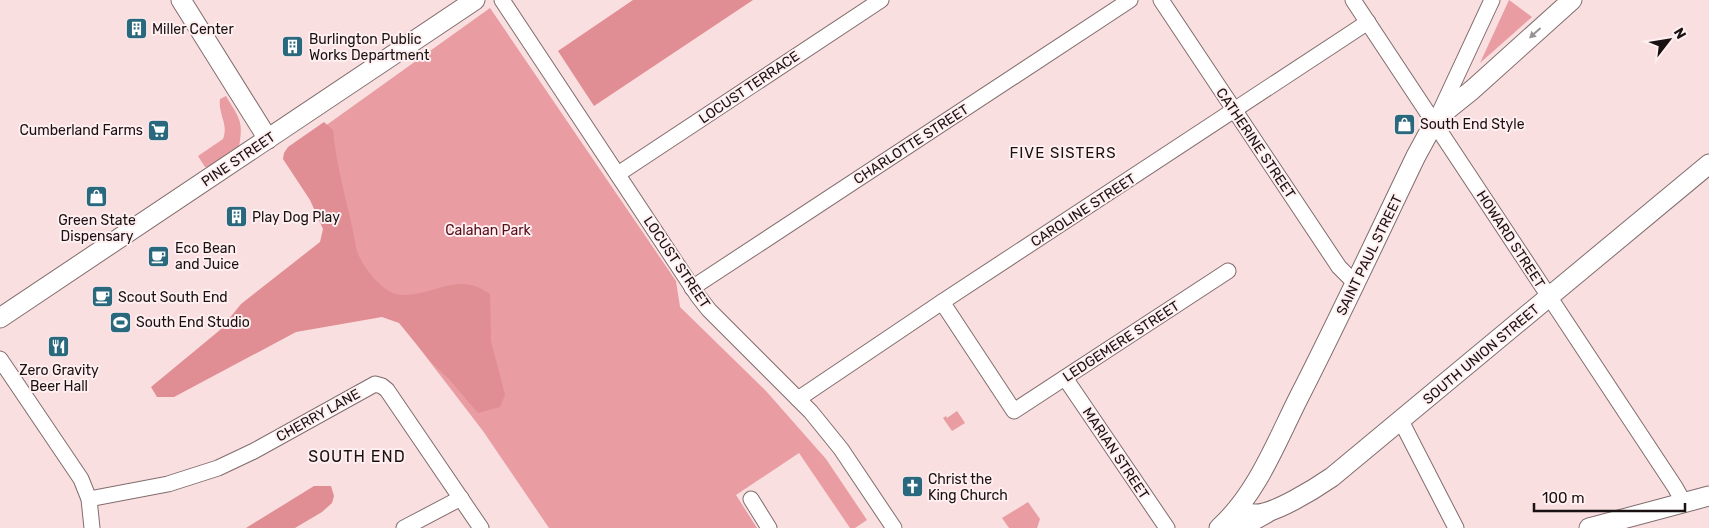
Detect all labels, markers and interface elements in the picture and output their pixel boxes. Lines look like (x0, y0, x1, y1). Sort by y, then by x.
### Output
north arrow (1644, 15, 1694, 65)
building icon: Miller Center (124, 17, 148, 41)
place label: Miller Center (152, 21, 234, 38)
text: N (1670, 25, 1690, 42)
one-way arrow (1529, 27, 1542, 38)
place label: Burlington Public Works Department (309, 31, 430, 64)
building icon: Burlington Public Works Department (281, 35, 305, 59)
street label: LOCUST TERRACE (696, 47, 803, 127)
street label: CATHERINE STREET (1212, 85, 1299, 202)
street label: CHARLOTTE STREET (850, 101, 972, 188)
shop icon: South End Style (1392, 112, 1416, 136)
place label: South End Style (1420, 116, 1525, 133)
supermarket icon: Cumberland Farms (147, 118, 171, 142)
place label: Cumberland Farms (20, 122, 143, 139)
street label: PINE STREET (198, 128, 278, 190)
district label: FIVE SISTERS (1009, 144, 1117, 162)
street label: CAROLINE STREET (1028, 170, 1139, 251)
shop icon: Green State Dispensary (85, 185, 109, 209)
street label: HOWARD STREET (1473, 187, 1548, 291)
street label: SAINT PAUL STREET (1333, 192, 1406, 318)
building icon: Play Dog Play (224, 205, 248, 229)
place label: Play Dog Play (252, 209, 340, 226)
place label: Green State Dispensary (58, 212, 136, 245)
street label: LOCUST STREET (640, 213, 714, 311)
park label: Calahan Park (445, 222, 532, 239)
place label: Eco Bean and Juice (175, 240, 239, 273)
cafe icon: Eco Bean and Juice (147, 244, 171, 268)
cafe icon: Scout South End (90, 285, 114, 309)
place label: Scout South End (118, 289, 228, 306)
street label: LEDGEMERE STREET (1060, 297, 1183, 385)
street label: SOUTH UNION STREET (1420, 301, 1543, 408)
sports icon: South End Studio (108, 310, 132, 334)
place label: South End Studio (136, 314, 250, 331)
restaurant icon: Zero Gravity Beer Hall (47, 335, 71, 359)
place label: Zero Gravity Beer Hall (19, 362, 99, 395)
street label: CHERRY LANE (273, 385, 363, 446)
street label: MARIAN STREET (1079, 404, 1153, 502)
district label: SOUTH END (308, 447, 406, 466)
place label: Christ the King Church (928, 471, 1008, 504)
church icon: Christ the King Church (900, 475, 924, 499)
scale bar (1534, 480, 1685, 512)
text: 100 m (1542, 489, 1584, 507)

